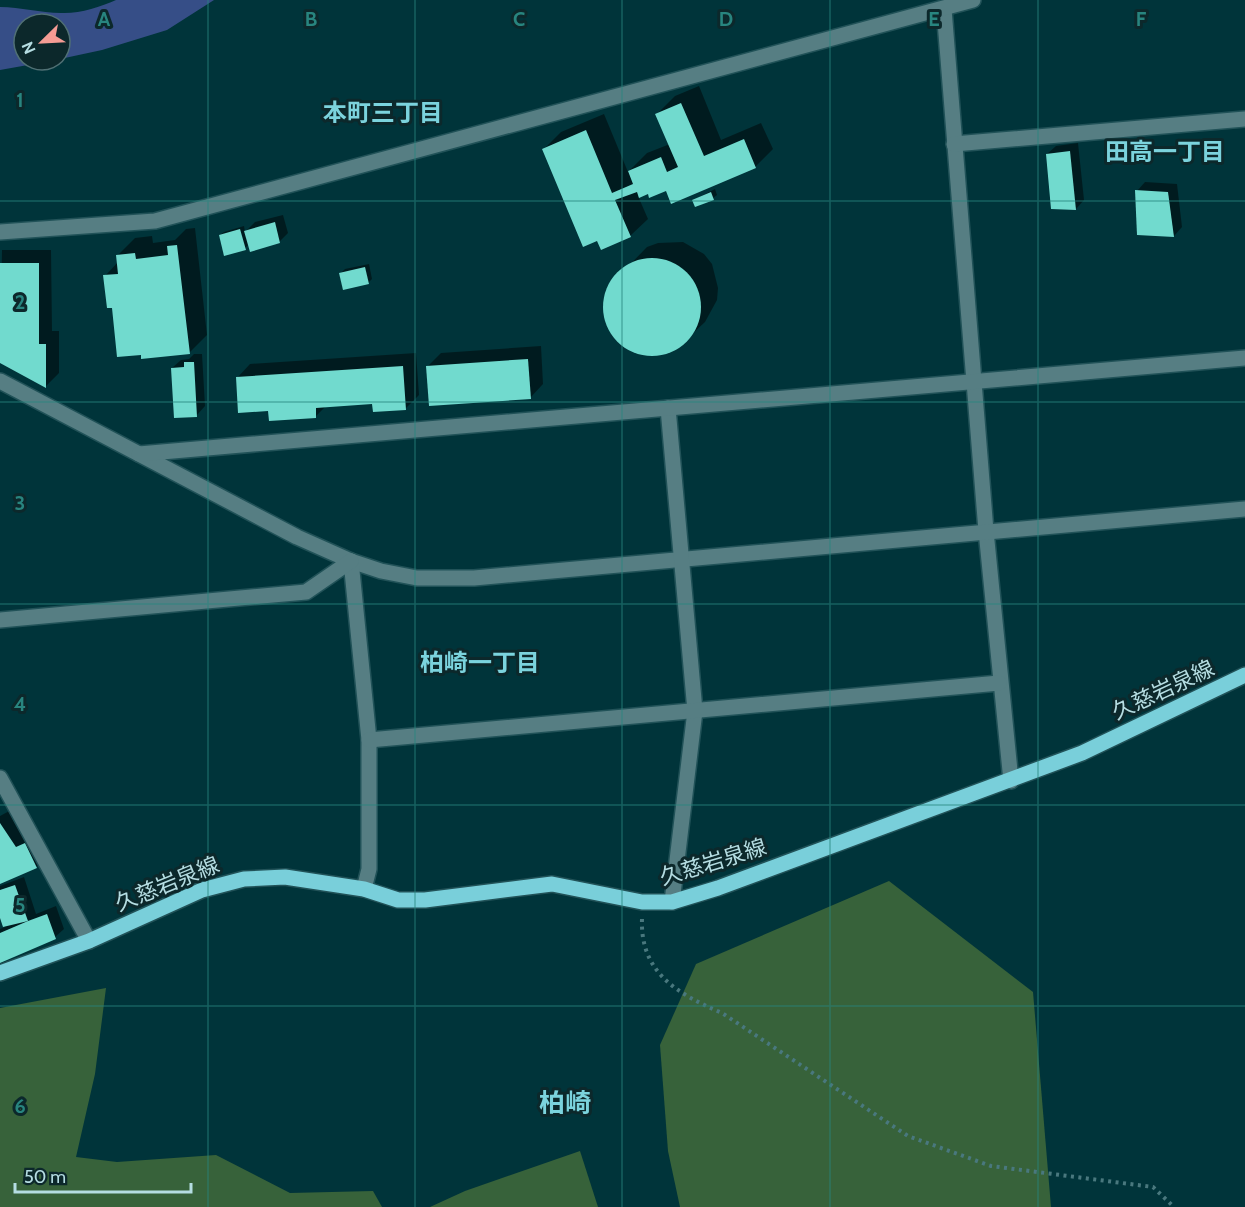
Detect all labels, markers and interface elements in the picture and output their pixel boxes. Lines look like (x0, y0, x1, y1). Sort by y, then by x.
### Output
text: A (98, 7, 111, 31)
text: B (305, 7, 317, 31)
text: C (513, 7, 525, 31)
text: D (719, 7, 733, 31)
text: E (928, 7, 940, 31)
text: F (1136, 7, 1147, 31)
north arrow (12, 12, 72, 72)
text: N (18, 39, 40, 57)
text: 1 (16, 88, 24, 112)
district label: 本町三丁目 (323, 98, 443, 127)
district label: 田高一丁目 (1105, 137, 1225, 166)
text: 2 (15, 290, 25, 314)
text: 3 (15, 491, 25, 515)
district label: 柏崎一丁目 (420, 648, 540, 677)
street label: 久慈岩泉線 (1107, 655, 1219, 725)
text: 4 (14, 692, 26, 716)
street label: 久慈岩泉線 (656, 833, 770, 891)
street label: 久慈岩泉線 (111, 851, 223, 917)
text: 5 (15, 893, 25, 917)
district label: 柏崎 (539, 1087, 591, 1119)
text: 6 (14, 1094, 26, 1118)
scale bar (15, 1156, 190, 1194)
text: 50 m (24, 1166, 66, 1188)

